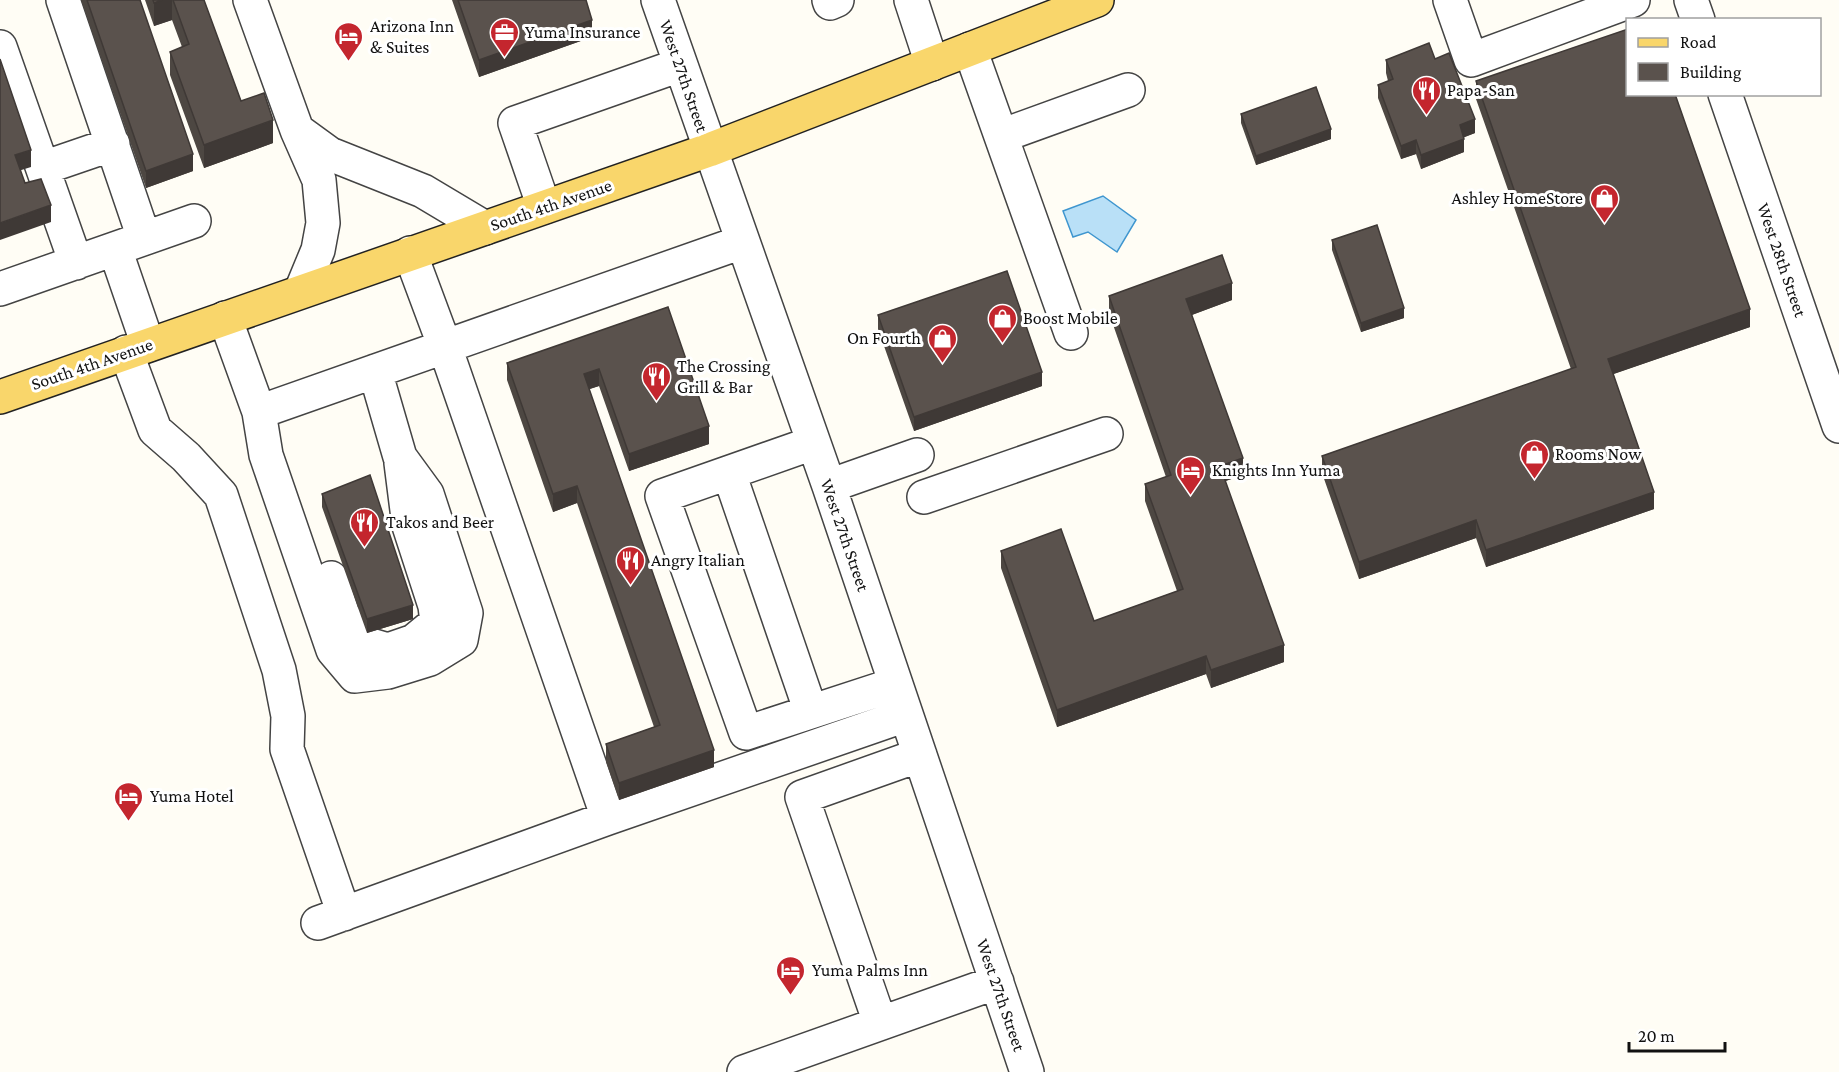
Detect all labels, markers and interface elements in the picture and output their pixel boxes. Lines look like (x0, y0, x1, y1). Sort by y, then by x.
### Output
place label: Arizona Inn & Suites (370, 16, 454, 57)
office icon: Yuma Insurance (488, 16, 520, 58)
street label: West 27th Street (655, 17, 713, 136)
legend (1626, 18, 1821, 96)
hotel icon: Arizona Inn & Suites (333, 20, 365, 62)
place label: Yuma Insurance (525, 22, 641, 42)
text: Road (1680, 32, 1717, 52)
text: Building (1680, 62, 1742, 82)
restaurant icon: Papa-San (1410, 74, 1442, 116)
place label: Papa-San (1447, 80, 1515, 100)
street label: South 4th Avenue (488, 175, 614, 235)
shop icon: Ashley HomeStore (1588, 182, 1620, 224)
place label: Ashley HomeStore (1452, 188, 1583, 208)
street label: West 28th Street (1753, 200, 1811, 321)
shop icon: Boost Mobile (986, 302, 1018, 344)
place label: Boost Mobile (1023, 308, 1118, 328)
shop icon: On Fourth (926, 322, 958, 364)
place label: On Fourth (847, 328, 921, 348)
street label: South 4th Avenue (29, 334, 155, 394)
place label: The Crossing Grill & Bar (677, 356, 771, 397)
restaurant icon: The Crossing Grill & Bar (640, 360, 672, 402)
shop icon: Rooms Now (1518, 438, 1550, 480)
place label: Rooms Now (1555, 444, 1642, 464)
hotel icon: Knights Inn Yuma (1175, 454, 1207, 496)
place label: Knights Inn Yuma (1212, 460, 1341, 480)
street label: West 27th Street (816, 476, 874, 595)
restaurant icon: Takos and Beer (349, 506, 381, 548)
place label: Takos and Beer (386, 512, 495, 532)
restaurant icon: Angry Italian (614, 544, 646, 586)
place label: Angry Italian (651, 550, 745, 570)
hotel icon: Yuma Hotel (113, 780, 145, 822)
place label: Yuma Hotel (150, 786, 234, 806)
street label: West 27th Street (972, 936, 1030, 1055)
hotel icon: Yuma Palms Inn (775, 954, 807, 996)
place label: Yuma Palms Inn (812, 960, 928, 980)
scale bar (1629, 1015, 1725, 1053)
text: 20 m (1638, 1026, 1675, 1046)

